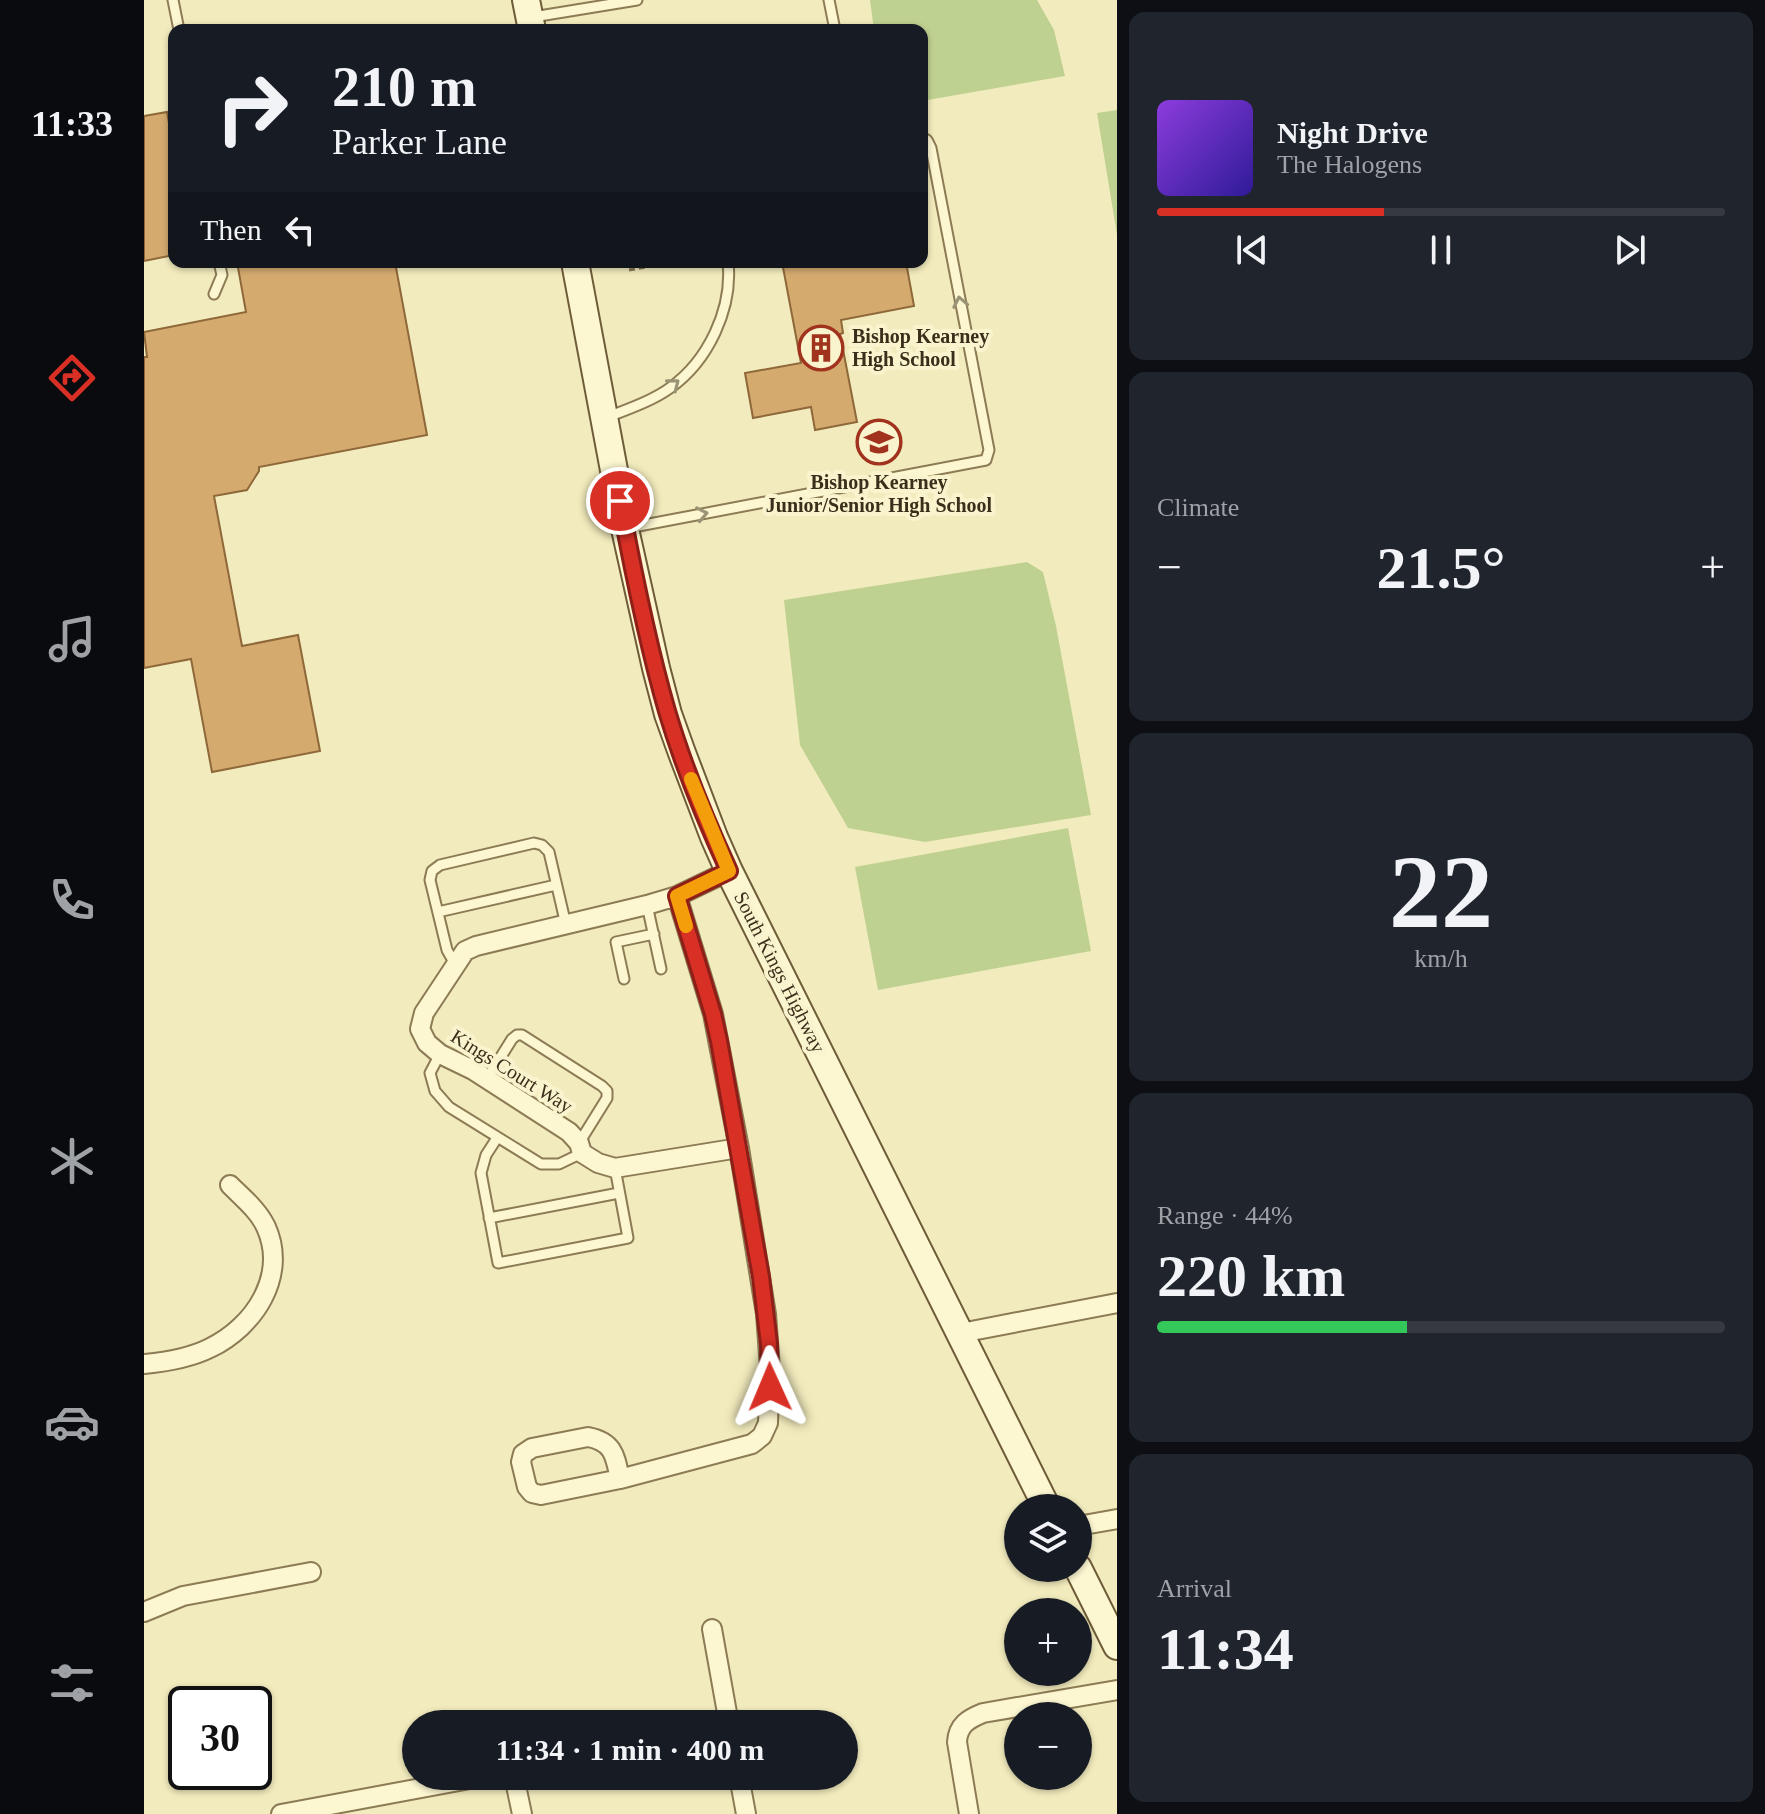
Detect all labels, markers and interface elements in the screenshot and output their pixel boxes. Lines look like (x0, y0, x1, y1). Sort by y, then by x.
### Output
icon: right (200, 56, 304, 160)
text: 210 m (332, 56, 477, 118)
text: 11:33 (31, 104, 113, 144)
text: Night Drive (1277, 116, 1428, 149)
text: Parker Lane (332, 122, 507, 162)
text: The Halogens (1277, 150, 1422, 179)
icon: left (278, 208, 322, 252)
text: Then (200, 213, 262, 246)
icon: previous (1230, 228, 1274, 272)
icon: pause (1419, 228, 1463, 272)
icon: next (1608, 228, 1652, 272)
one-way arrow (953, 295, 970, 309)
building icon: Bishop Kearney High School (797, 324, 845, 372)
place label: Bishop Kearney High School (852, 325, 989, 371)
icon: directions (44, 350, 100, 406)
one-way arrow (665, 380, 680, 394)
school or university icon: Bishop Kearney Junior/Senior High School (855, 418, 903, 466)
pin (586, 467, 654, 535)
place label: Bishop Kearney Junior/Senior High School (766, 471, 993, 517)
icon: arrive (598, 479, 642, 523)
text: Climate (1157, 493, 1239, 522)
one-way arrow (695, 507, 708, 524)
text: 21.5° (1377, 535, 1506, 601)
text: − (1157, 543, 1182, 592)
text: + (1700, 543, 1725, 592)
icon: music (44, 611, 100, 667)
text: 22 (1389, 834, 1493, 949)
icon: phone (44, 872, 100, 928)
street label: South Kings Highway (729, 888, 830, 1057)
text: km/h (1414, 944, 1468, 973)
street label: Kings Court Way (447, 1025, 577, 1118)
icon: climate (44, 1133, 100, 1189)
text: Range · 44% (1157, 1201, 1293, 1230)
text: 220 km (1157, 1243, 1345, 1309)
position arrow (728, 1345, 812, 1429)
icon: car (44, 1394, 100, 1450)
map controls (1004, 1494, 1092, 1790)
button: layers (1004, 1494, 1092, 1582)
text: Arrival (1157, 1574, 1232, 1603)
button: + (1004, 1598, 1092, 1686)
text: 11:34 (1157, 1616, 1294, 1682)
icon: filters (44, 1655, 100, 1711)
speed limit sign: 30 (168, 1686, 272, 1790)
button: − (1004, 1702, 1092, 1790)
text: 11:34 · 1 min · 400 m (496, 1733, 764, 1766)

